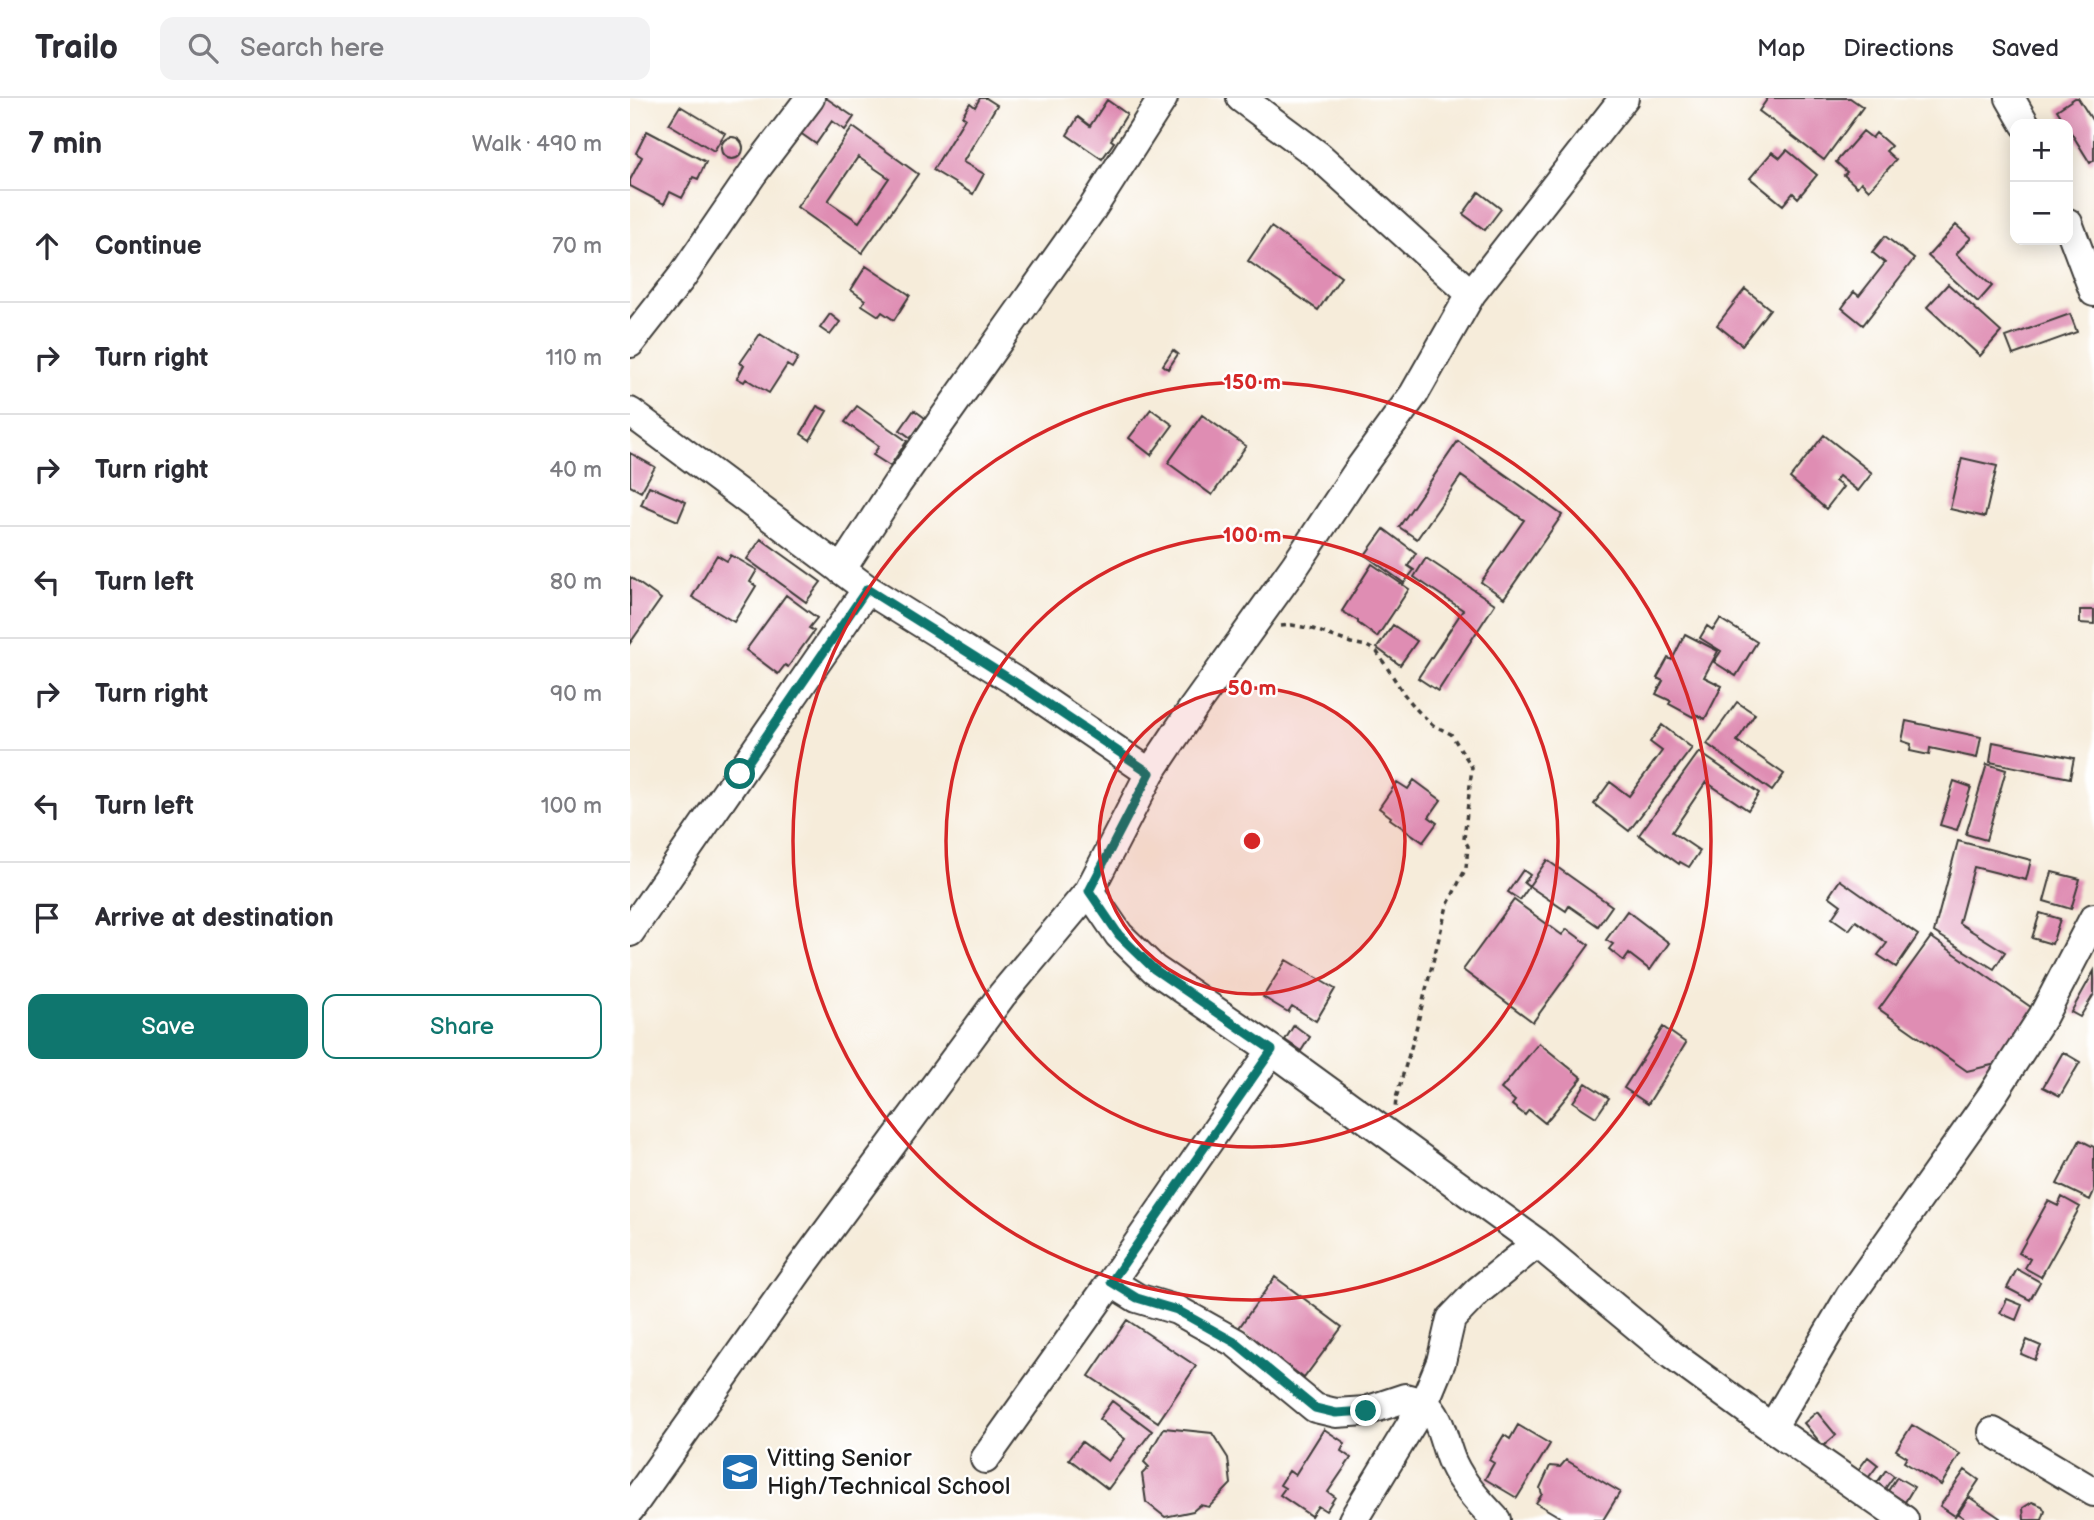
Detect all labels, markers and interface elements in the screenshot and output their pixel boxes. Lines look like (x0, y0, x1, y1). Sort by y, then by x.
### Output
search box (160, 17, 650, 80)
text: Trailo (35, 28, 118, 68)
icon: search (184, 29, 222, 67)
text: Search here (240, 33, 384, 64)
text: Map (1757, 34, 1805, 63)
text: Directions (1843, 34, 1954, 63)
text: Saved (1992, 34, 2059, 63)
map controls (2010, 119, 2073, 245)
button: + (2010, 119, 2073, 182)
text: 7 min (28, 126, 102, 162)
text: Walk · 490 m (472, 130, 602, 158)
button: − (2010, 182, 2073, 245)
icon: ahead (28, 227, 66, 265)
text: Continue (95, 231, 202, 262)
text: 70 m (552, 232, 602, 260)
icon: right (28, 339, 66, 377)
text: Turn right (95, 343, 208, 374)
text: 110 m (545, 344, 602, 372)
text: 150 m (1223, 370, 1281, 395)
icon: right (28, 451, 66, 489)
text: Turn right (95, 455, 208, 486)
text: 40 m (549, 456, 602, 484)
text: 100 m (1223, 523, 1281, 548)
icon: left (28, 563, 66, 601)
text: Turn left (95, 567, 194, 598)
text: 80 m (550, 568, 602, 596)
icon: right (28, 675, 66, 713)
text: 50 m (1228, 676, 1276, 701)
text: Turn right (95, 679, 208, 710)
text: 90 m (550, 680, 602, 708)
route start (724, 758, 755, 789)
icon: left (28, 787, 66, 825)
text: Turn left (95, 791, 194, 822)
text: 100 m (541, 792, 602, 820)
centre of rings (1240, 829, 1264, 853)
icon: arrive (28, 899, 66, 937)
text: Arrive at destination (95, 903, 334, 934)
button: Save (28, 994, 308, 1059)
button: Share (322, 994, 602, 1059)
route end (1350, 1395, 1381, 1426)
place label: Vitting Senior High/Technical School (767, 1444, 1010, 1501)
school or university icon: Vitting Senior High/Technical School (719, 1451, 761, 1493)

